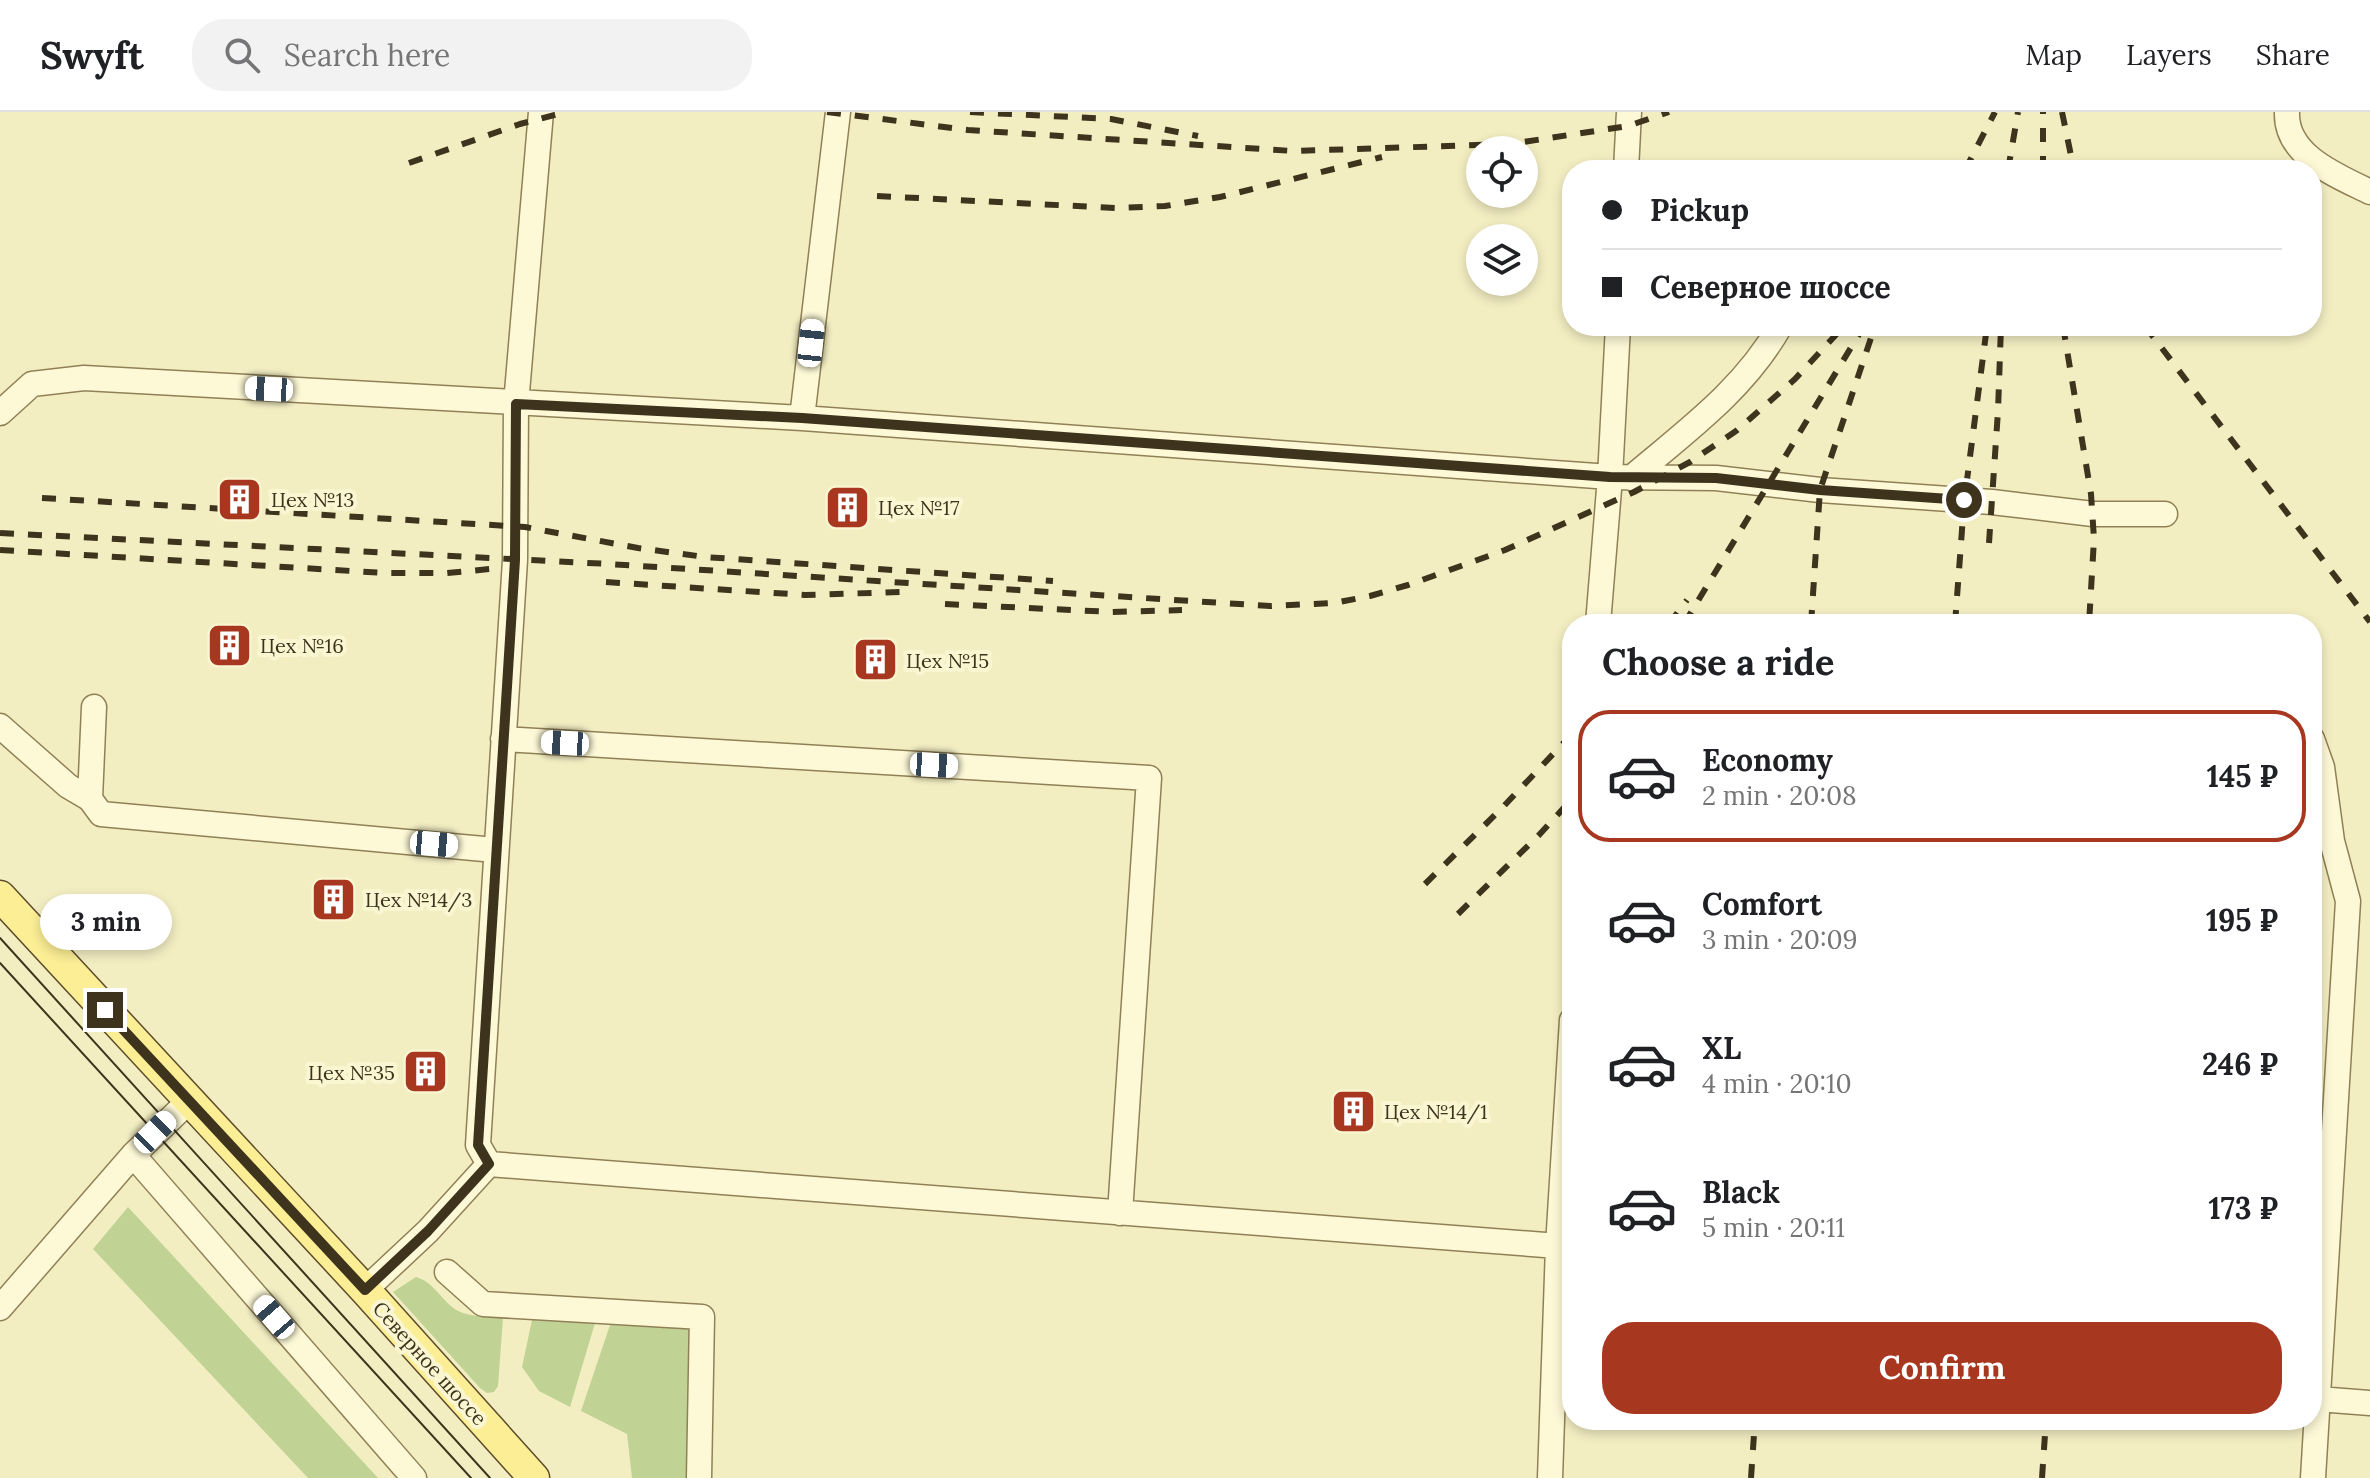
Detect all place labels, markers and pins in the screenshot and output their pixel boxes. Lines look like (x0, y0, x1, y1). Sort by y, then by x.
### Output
building icon: Цех №13 (216, 475, 264, 523)
building icon: Цех №17 (823, 483, 871, 531)
place label: Цех №13 (271, 487, 354, 512)
place label: Цех №17 (878, 495, 959, 520)
building icon: Цех №16 (205, 621, 253, 669)
place label: Цех №16 (260, 633, 344, 658)
building icon: Цех №15 (851, 636, 899, 684)
place label: Цех №15 (906, 648, 989, 673)
building icon: Цех №14/3 (310, 875, 358, 923)
place label: Цех №14/3 (365, 887, 472, 913)
building icon: Цех №35 (402, 1048, 450, 1096)
place label: Цех №35 (308, 1060, 395, 1085)
building icon: Цех №14/1 (1329, 1087, 1377, 1135)
place label: Цех №14/1 (1384, 1099, 1488, 1125)

